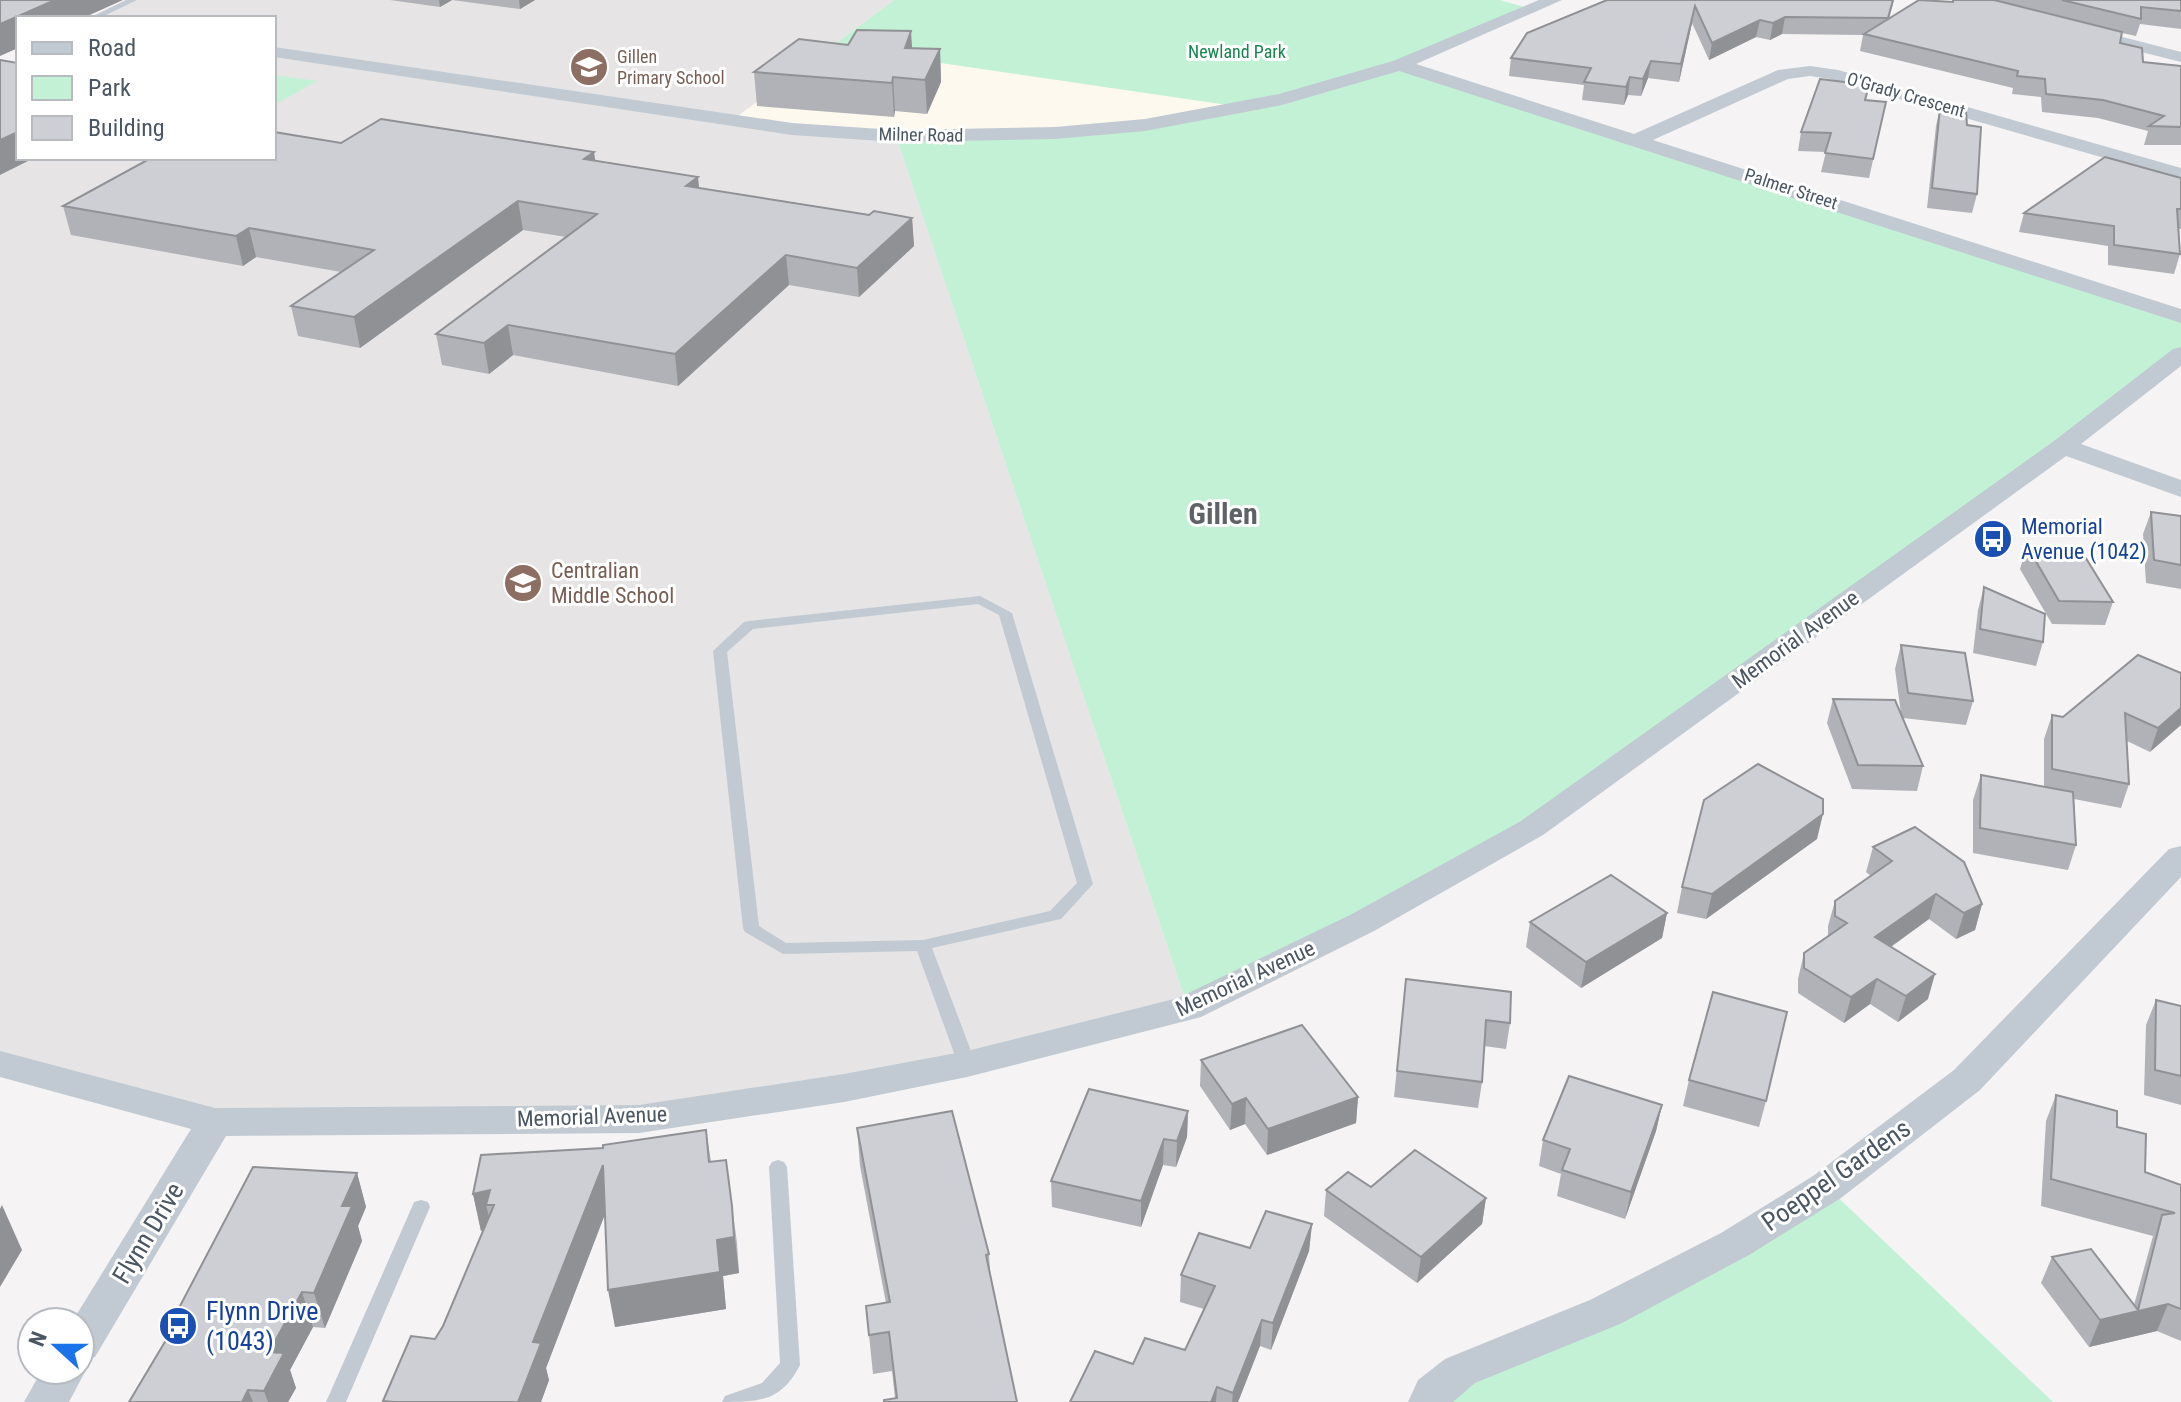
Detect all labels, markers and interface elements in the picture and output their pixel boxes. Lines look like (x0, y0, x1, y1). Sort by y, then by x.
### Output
legend (16, 16, 276, 160)
text: Road (88, 34, 136, 62)
park label: Newland Park (1188, 41, 1286, 62)
school or university icon: Gillen Primary School (568, 46, 610, 88)
place label: Gillen Primary School (617, 46, 725, 88)
street label: O'Grady Crescent (1845, 68, 1968, 121)
text: Park (88, 74, 131, 102)
text: Building (88, 114, 165, 142)
street label: Milner Road (878, 123, 964, 146)
street label: Palmer Street (1742, 164, 1840, 213)
district label: Gillen (1188, 496, 1258, 531)
place label: Memorial Avenue (1042) (2021, 514, 2147, 565)
bus stop icon: Memorial Avenue (1042) (1972, 518, 2014, 560)
place label: Centralian Middle School (551, 558, 674, 608)
school or university icon: Centralian Middle School (502, 562, 544, 604)
street label: Memorial Avenue (1727, 585, 1863, 694)
street label: Memorial Avenue (1172, 935, 1319, 1022)
street label: Memorial Avenue (516, 1101, 668, 1132)
street label: Poeppel Gardens (1756, 1113, 1916, 1237)
street label: Flynn Drive (106, 1177, 190, 1289)
place label: Flynn Drive (1043) (206, 1296, 318, 1356)
bus stop icon: Flynn Drive (1043) (157, 1305, 199, 1347)
north arrow (16, 1306, 96, 1386)
text: N (24, 1328, 52, 1350)

